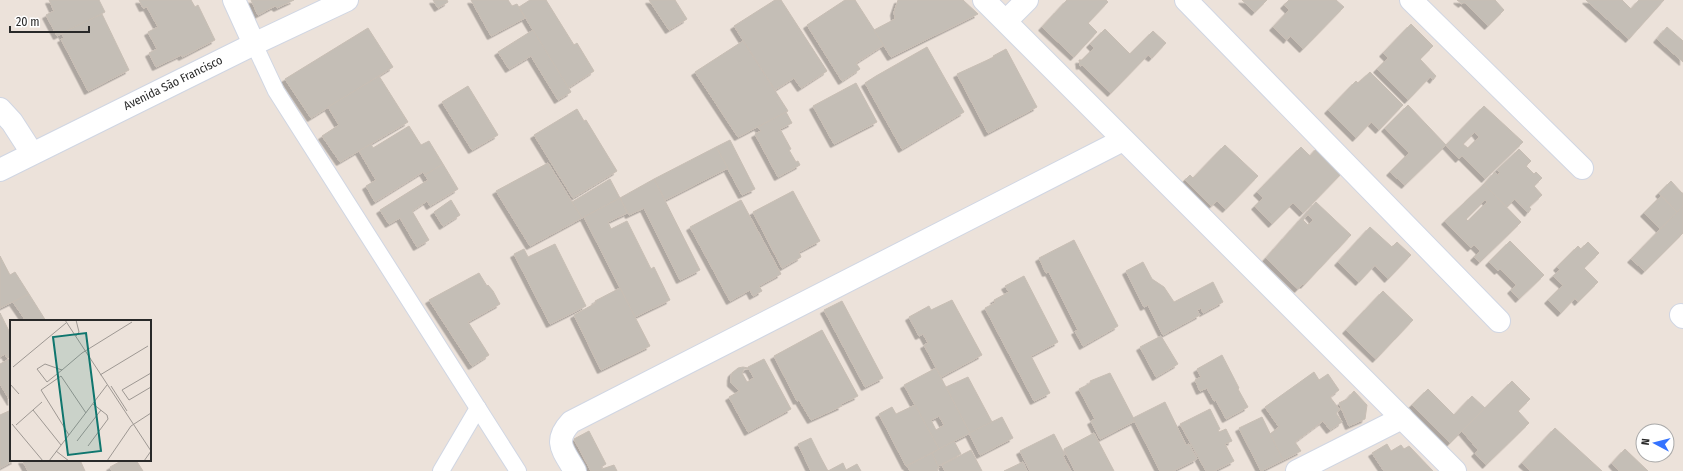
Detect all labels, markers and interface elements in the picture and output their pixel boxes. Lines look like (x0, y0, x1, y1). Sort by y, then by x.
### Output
scale bar (10, 8, 89, 34)
text: 20 m (16, 15, 40, 29)
street label: Avenida São Francisco (121, 53, 225, 113)
inset map (10, 320, 151, 461)
north arrow (1635, 423, 1675, 463)
text: N (1639, 438, 1652, 446)

